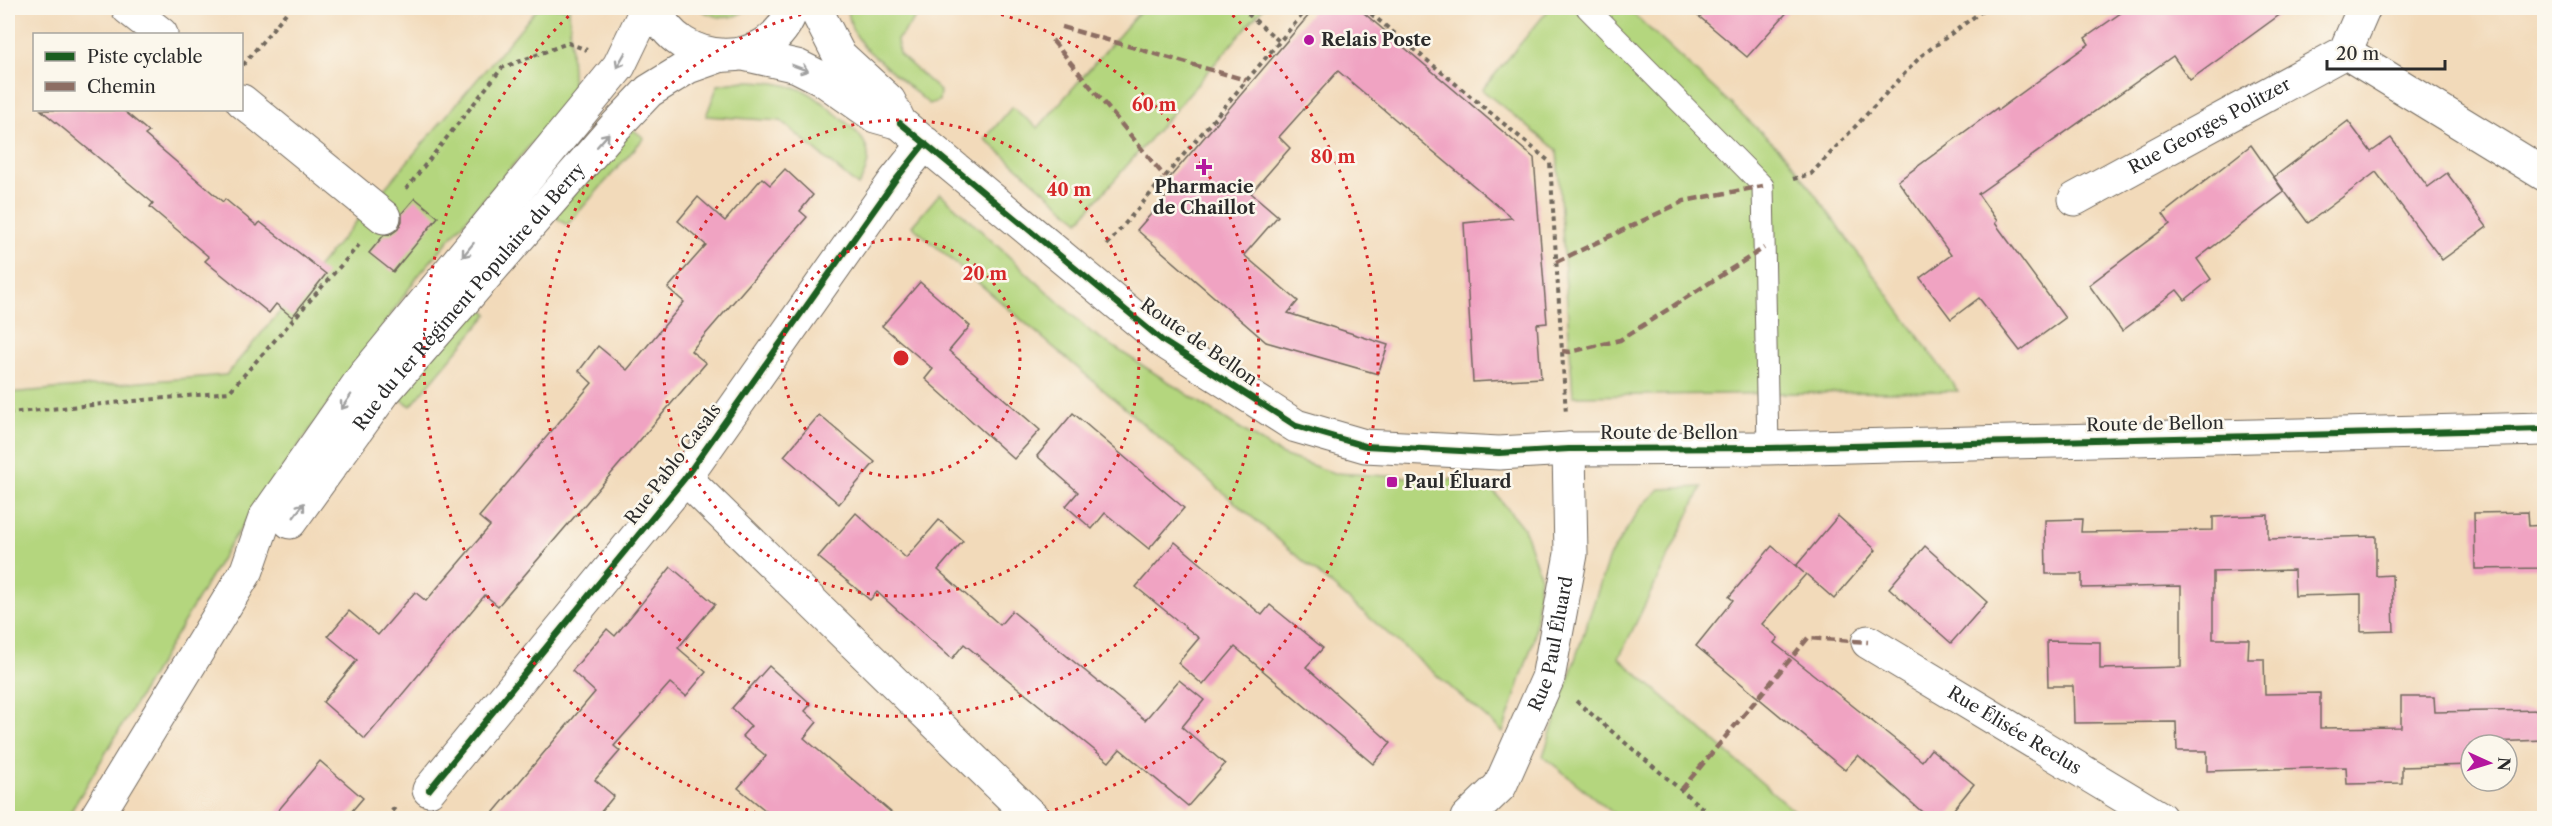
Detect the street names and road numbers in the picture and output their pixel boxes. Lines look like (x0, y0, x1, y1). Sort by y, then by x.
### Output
street label: Rue Georges Politzer (2125, 73, 2295, 179)
street label: Rue du 1er Régiment Populaire du Berry (349, 158, 590, 435)
street label: Route de Bellon (1136, 293, 1262, 391)
street label: Rue Pablo Casals (620, 399, 726, 529)
street label: Route de Bellon (2086, 412, 2224, 436)
street label: Route de Bellon (1600, 422, 1738, 444)
street label: Rue Paul Éluard (1524, 575, 1578, 715)
street label: Rue Élisée Reclus (1944, 682, 2085, 779)

